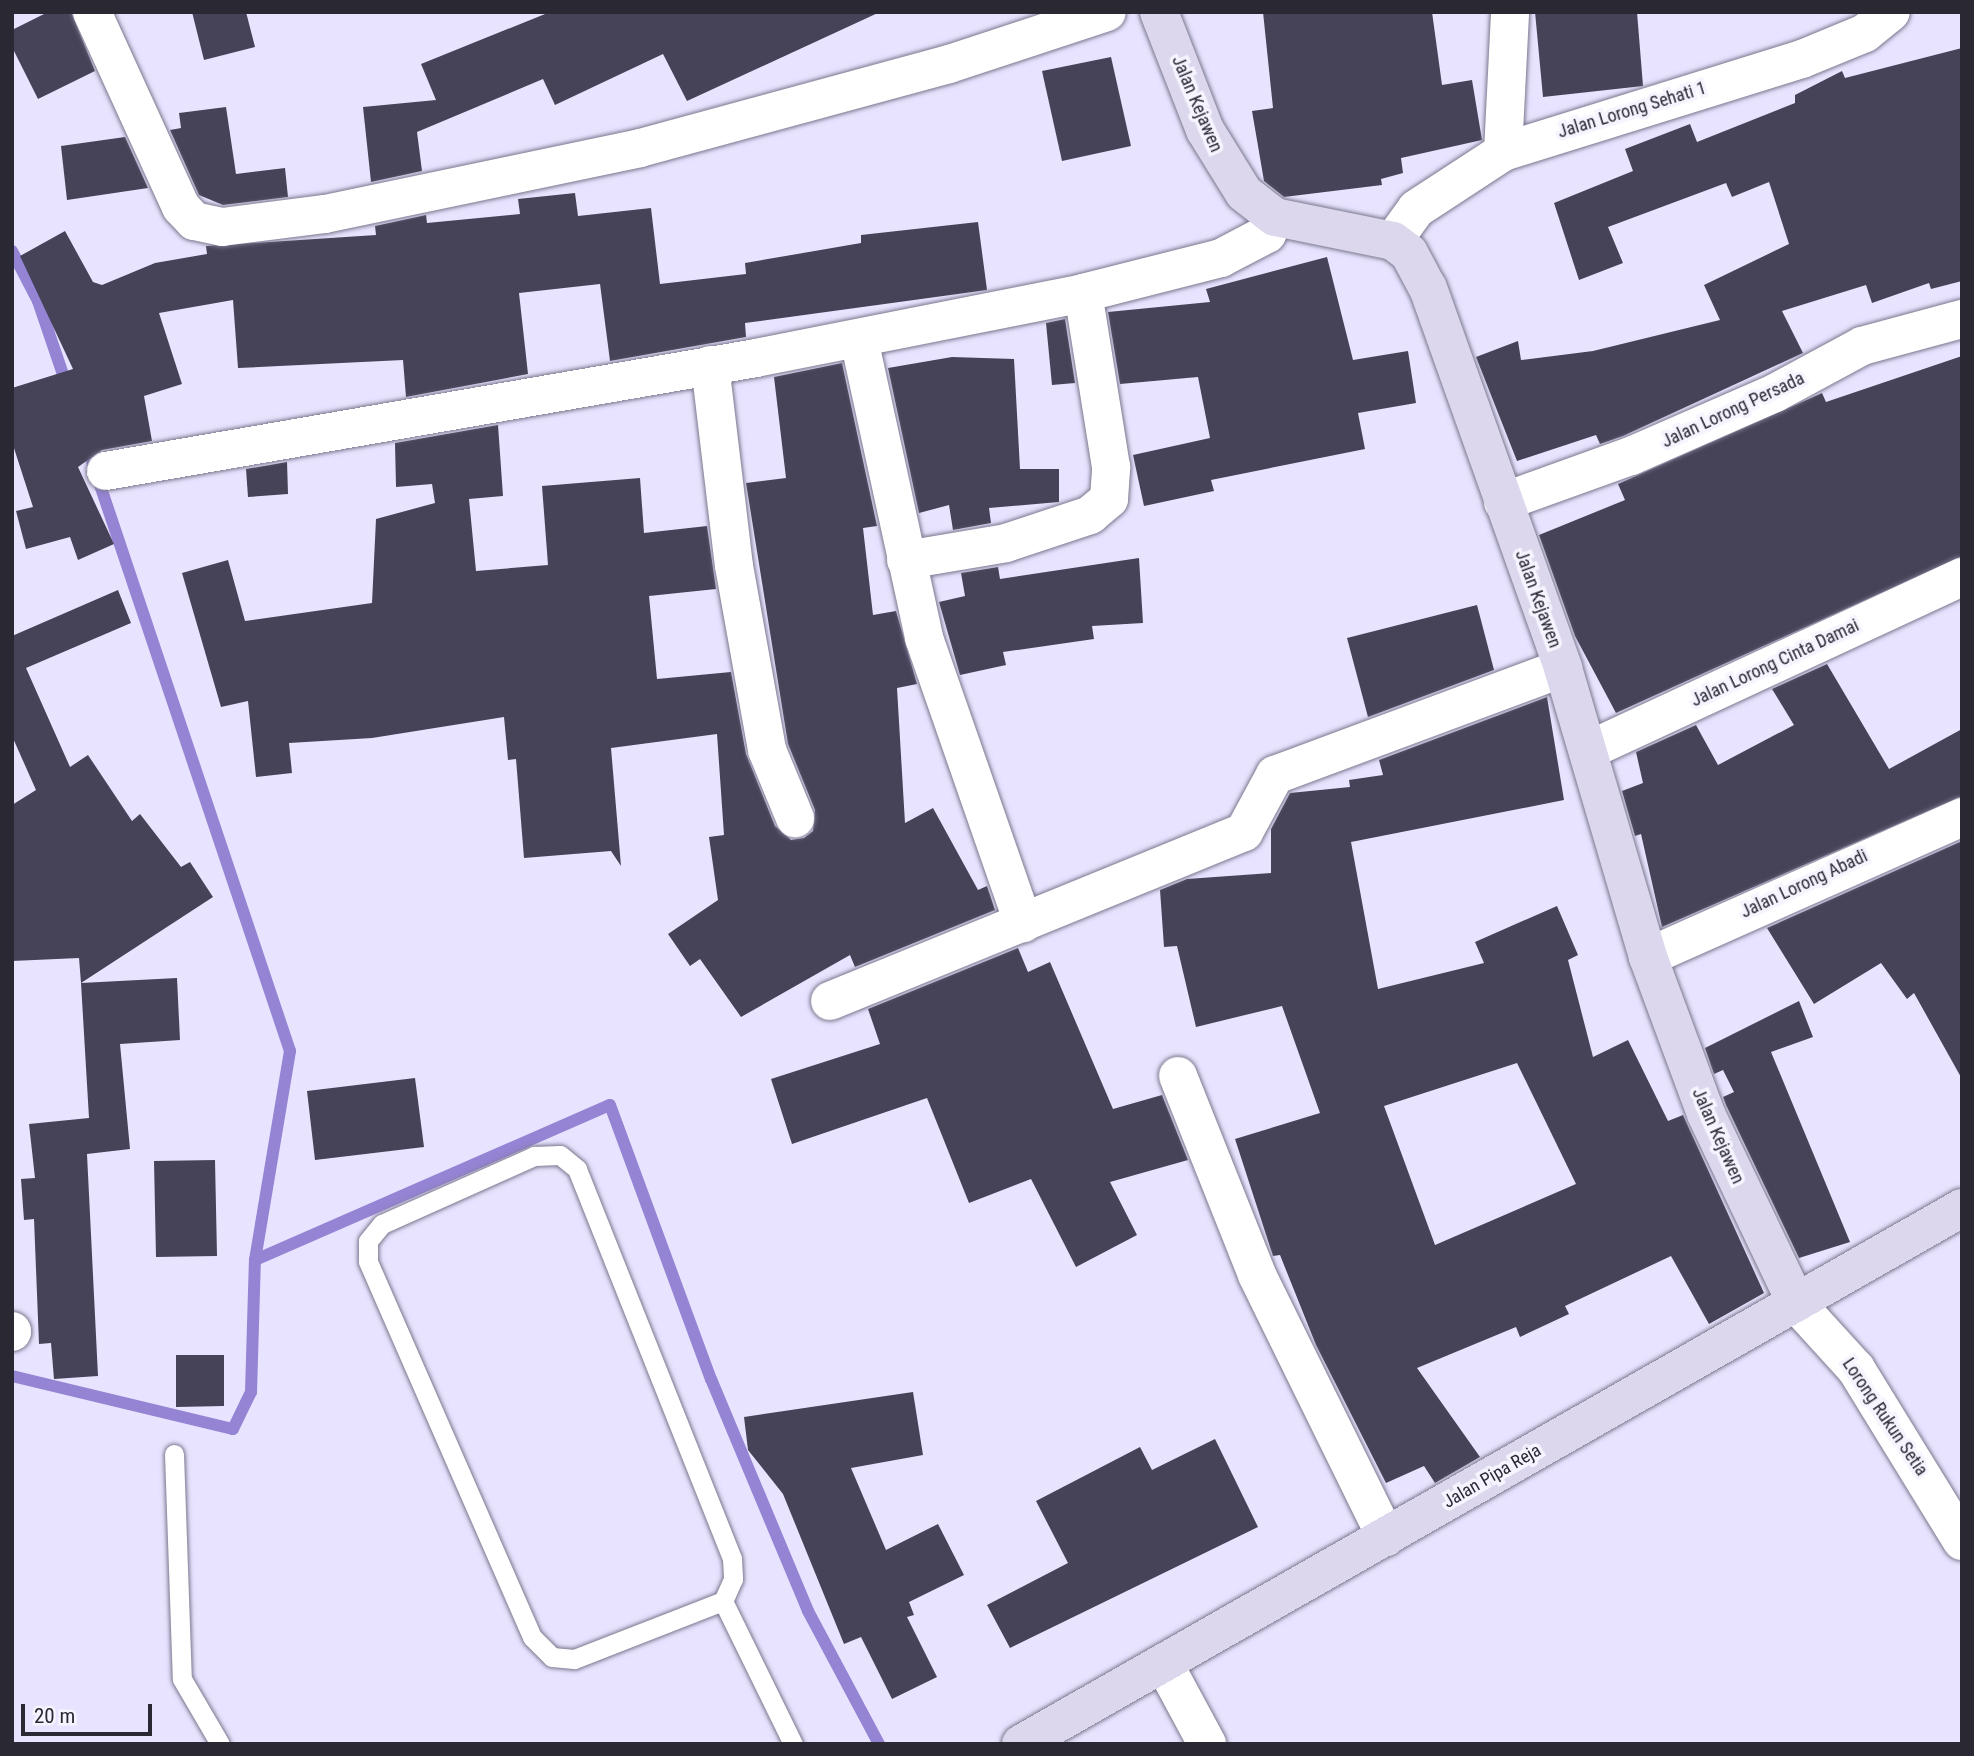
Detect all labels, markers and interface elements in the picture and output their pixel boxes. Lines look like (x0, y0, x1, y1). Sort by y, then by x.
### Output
street label: Jalan Kejawen (1167, 53, 1227, 155)
street label: Jalan Lorong Sehati 1 (1555, 77, 1709, 143)
street label: Jalan Lorong Persada (1658, 368, 1808, 452)
street label: Jalan Kejawen (1510, 547, 1566, 651)
street label: Jalan Lorong Cinta Damai (1688, 615, 1862, 711)
street label: Jalan Lorong Abadi (1737, 845, 1871, 923)
street label: Jalan Kejawen (1687, 1085, 1749, 1187)
street label: Lorong Rukun Setia (1838, 1354, 1932, 1480)
street label: Jalan Pipa Reja (1439, 1439, 1545, 1513)
scale bar (24, 1690, 156, 1734)
text: 20 m (34, 1704, 75, 1728)

